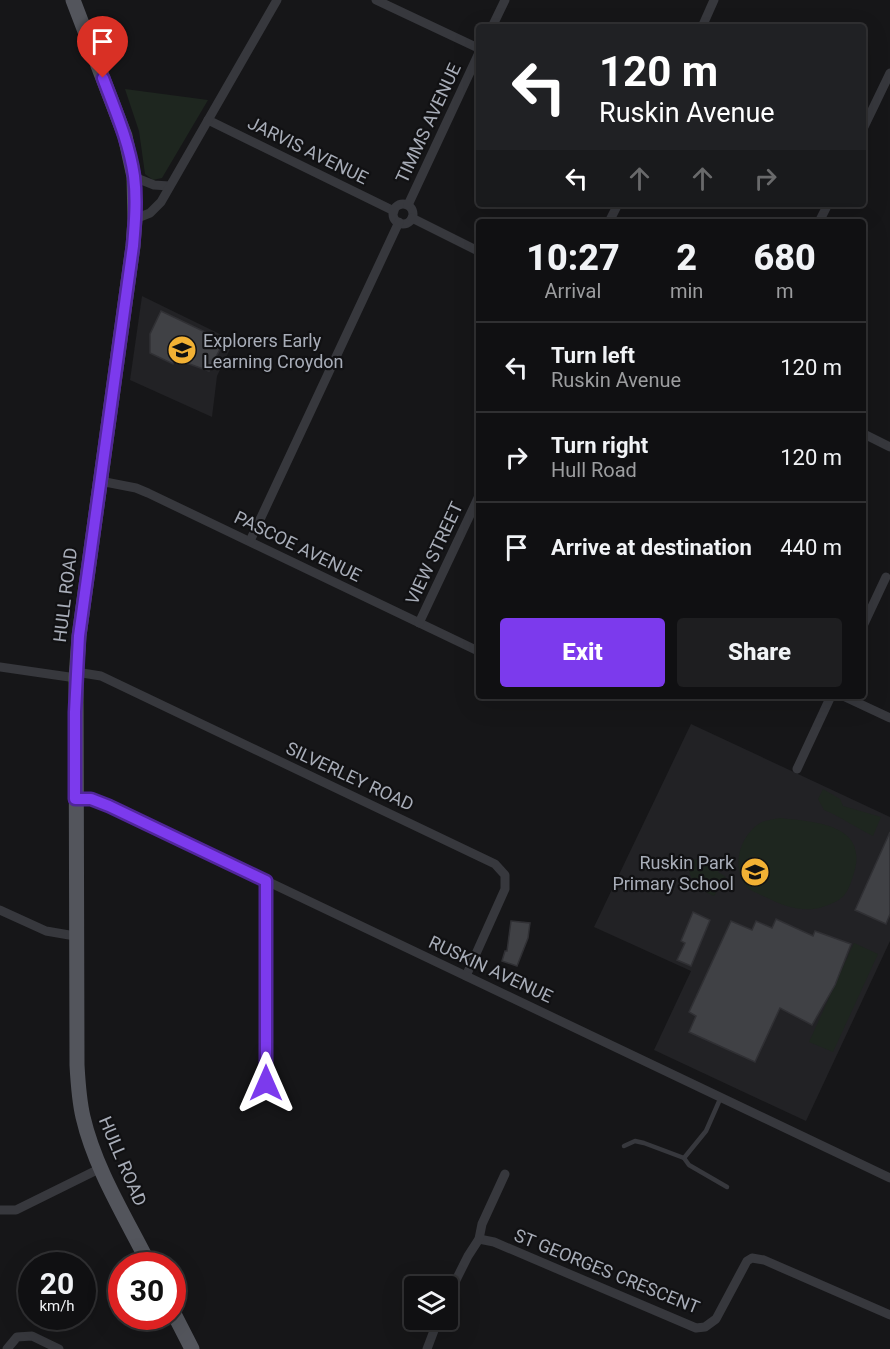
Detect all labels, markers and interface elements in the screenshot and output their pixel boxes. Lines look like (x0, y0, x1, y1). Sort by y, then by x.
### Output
pin (77, 16, 128, 78)
icon: arrive (86, 25, 119, 58)
text: 120 m (599, 47, 718, 96)
icon: left (500, 48, 578, 126)
street label: TIMMS AVENUE (391, 60, 465, 186)
text: Ruskin Avenue (599, 97, 775, 129)
street label: JARVIS AVENUE (244, 112, 372, 188)
icon: left (560, 162, 593, 195)
icon: ahead (623, 162, 656, 195)
icon: ahead (686, 162, 719, 195)
icon: right (749, 162, 782, 195)
text: 10:27 (526, 237, 620, 279)
text: 2 (676, 237, 697, 279)
text: 680 (754, 237, 816, 279)
text: Arrival (545, 279, 601, 303)
text: min (670, 279, 703, 303)
text: m (776, 279, 793, 303)
place label: Explorers Early Learning Croydon (203, 330, 344, 372)
school or university icon: Explorers Early Learning Croydon (166, 334, 198, 366)
text: Turn left (551, 343, 635, 368)
icon: left (500, 351, 533, 384)
text: 120 m (780, 355, 842, 380)
text: Ruskin Avenue (551, 368, 681, 392)
text: Turn right (551, 433, 648, 458)
icon: right (500, 441, 533, 474)
text: 120 m (780, 445, 842, 470)
text: Hull Road (551, 458, 637, 482)
street label: VIEW STREET (401, 498, 467, 608)
street label: PASCOE AVENUE (231, 506, 365, 586)
icon: arrive (500, 531, 533, 564)
text: Arrive at destination (551, 535, 752, 560)
text: 440 m (780, 535, 842, 560)
street label: HULL ROAD (49, 546, 81, 644)
button: Exit (500, 618, 665, 687)
button: Share (677, 618, 842, 687)
street label: SILVERLEY ROAD (283, 737, 417, 815)
place label: Ruskin Park Primary School (612, 852, 735, 894)
school or university icon: Ruskin Park Primary School (739, 856, 771, 888)
street label: RUSKIN AVENUE (426, 931, 556, 1007)
position arrow (234, 1051, 298, 1115)
street label: HULL ROAD (95, 1113, 151, 1209)
street label: ST GEORGES CRESCENT (511, 1224, 703, 1318)
speed limit sign: 30 (108, 1252, 186, 1330)
text: 20 (40, 1266, 74, 1301)
map controls (404, 1276, 458, 1330)
button: layers (404, 1276, 458, 1330)
text: km/h (39, 1297, 75, 1315)

